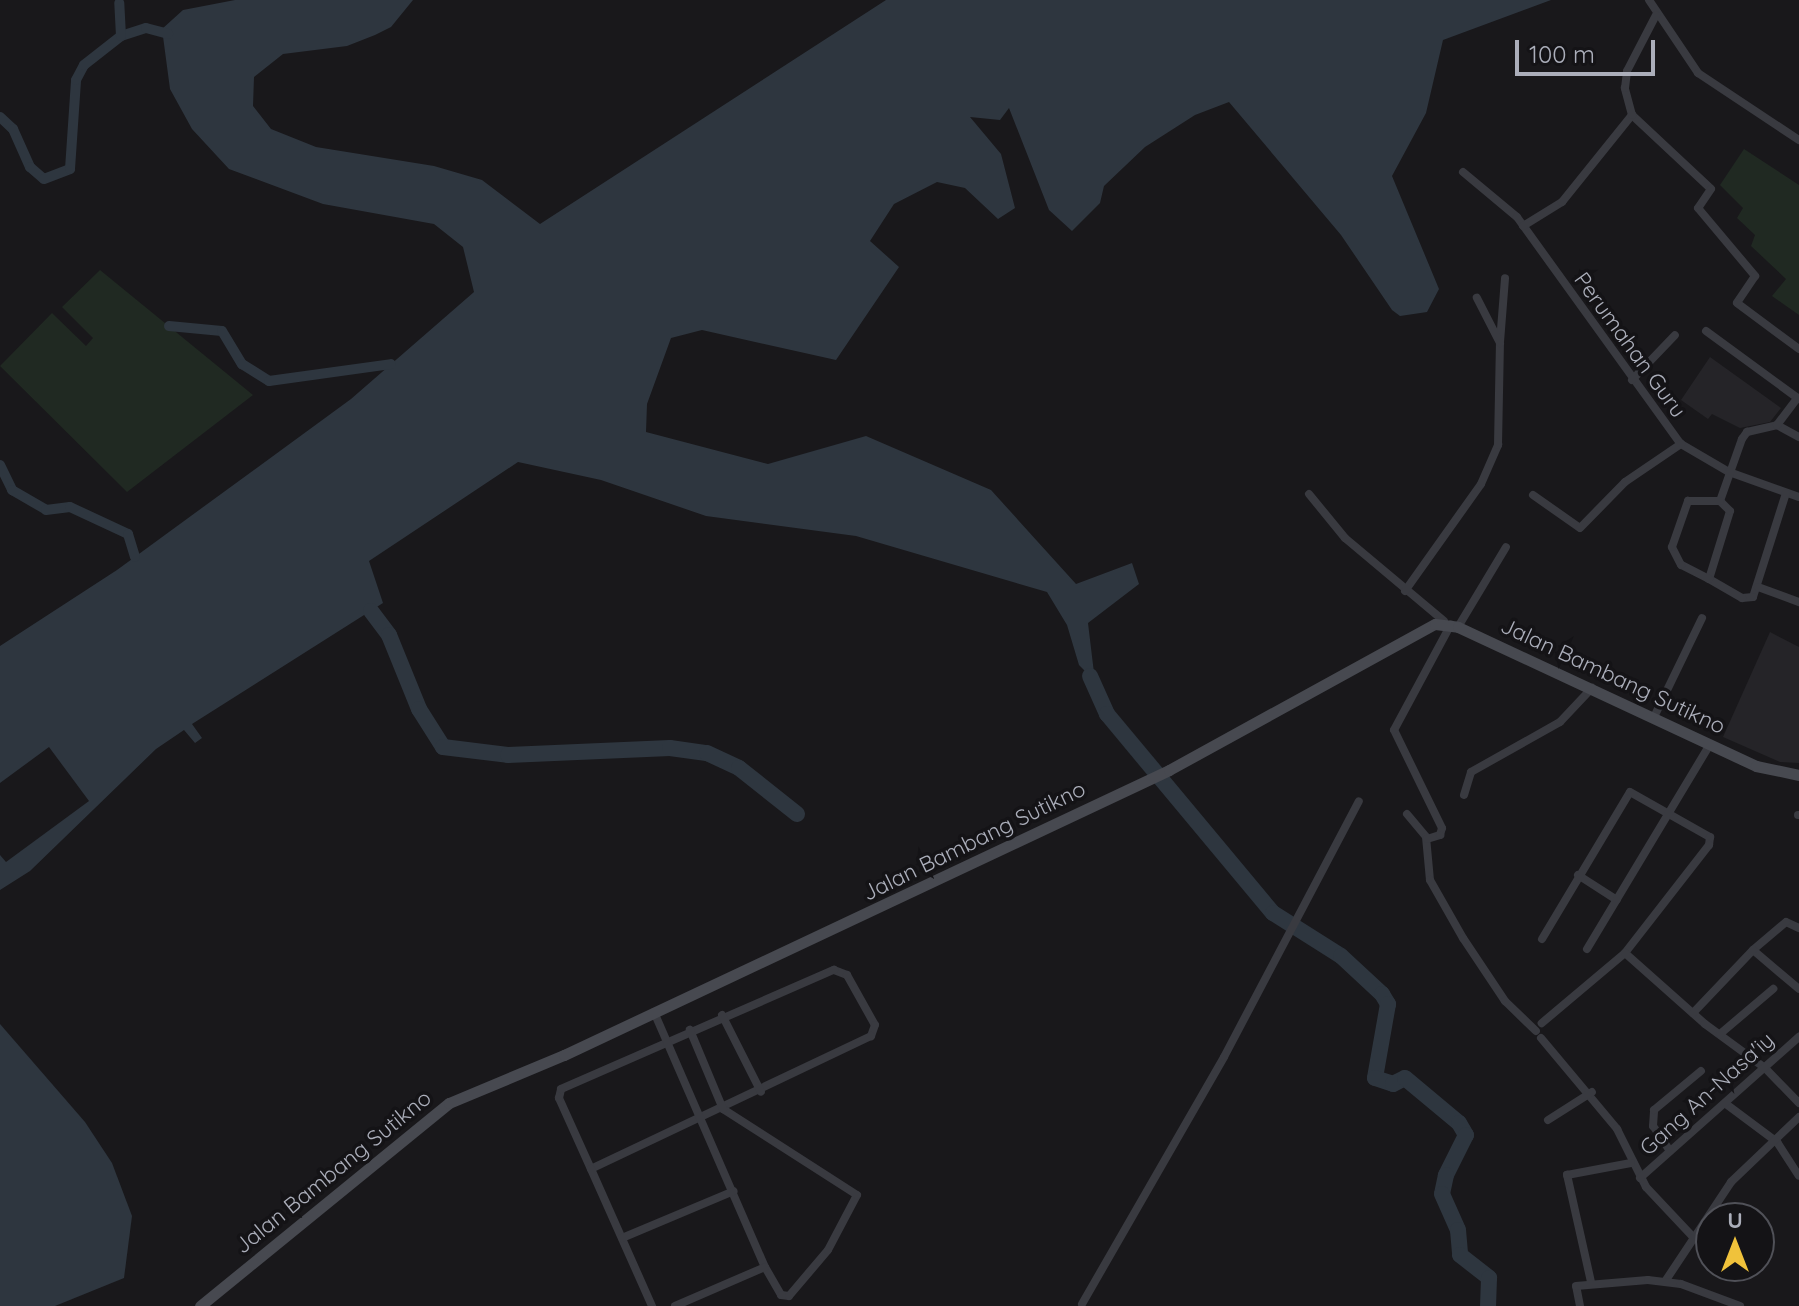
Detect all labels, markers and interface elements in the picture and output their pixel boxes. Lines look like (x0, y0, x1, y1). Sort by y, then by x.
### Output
scale bar (1519, 24, 1659, 74)
text: 100 m (1529, 39, 1595, 69)
street label: Perumahan Guru (1568, 267, 1692, 423)
street label: Jalan Bambang Sutikno (1497, 612, 1729, 740)
street label: Jalan Bambang Sutikno (858, 776, 1090, 906)
street label: Gang An-Nasa'iy (1634, 1027, 1780, 1161)
street label: Jalan Bambang Sutikno (230, 1085, 436, 1259)
north arrow (1695, 1202, 1775, 1282)
text: U (1727, 1206, 1743, 1234)

